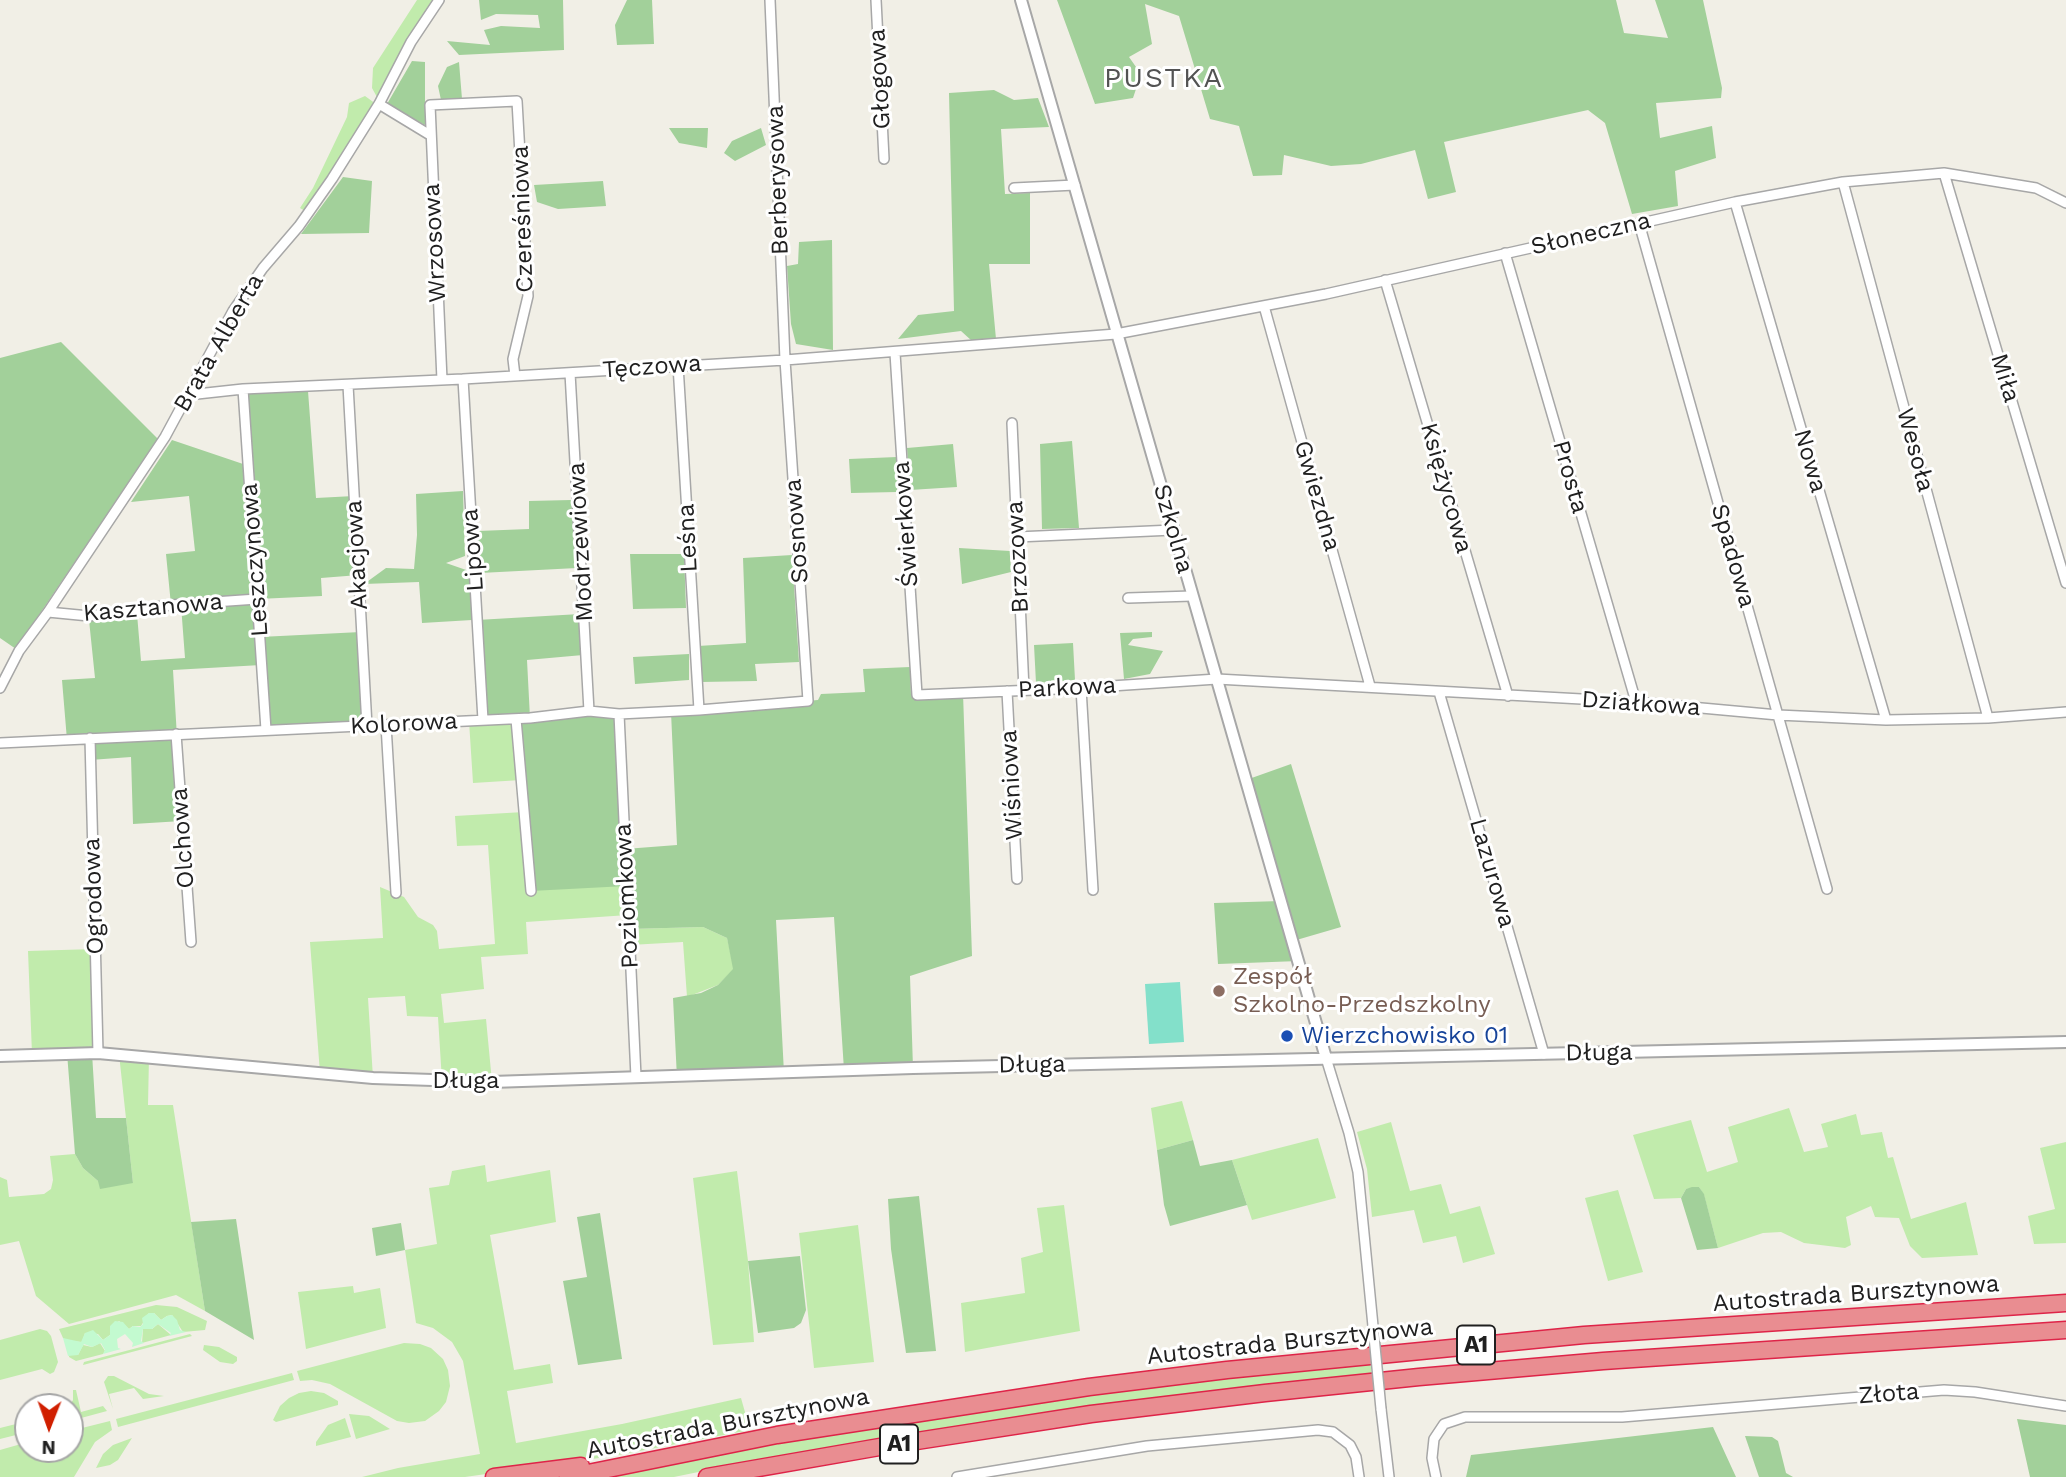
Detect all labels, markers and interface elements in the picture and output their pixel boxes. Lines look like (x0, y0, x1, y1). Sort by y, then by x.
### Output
street label: Głogowa (863, 28, 897, 130)
district label: PUSTKA (1105, 62, 1223, 96)
street label: Berberysowa (761, 104, 795, 256)
street label: Czereśniowa (506, 145, 540, 293)
street label: Wrzosowa (417, 183, 453, 303)
street label: Słoneczna (1528, 206, 1654, 262)
street label: Brata Alberta (168, 269, 270, 417)
street label: Tęczowa (602, 349, 702, 385)
street label: Miła (1984, 350, 2026, 406)
street label: Wesoła (1890, 405, 1940, 495)
street label: Księżycowa (1414, 419, 1478, 557)
street label: Nowa (1787, 426, 1833, 496)
street label: Gwiezdna (1287, 437, 1347, 555)
street label: Prosta (1546, 437, 1594, 517)
street label: Świerkowa (887, 460, 925, 588)
street label: Modrzewiowa (562, 462, 600, 622)
street label: Sosnowa (779, 478, 815, 584)
street label: Szkolna (1147, 481, 1199, 577)
street label: Leszczynowa (235, 482, 275, 638)
street label: Akacjowa (340, 499, 374, 611)
street label: Brzozowa (1001, 500, 1035, 614)
street label: Spadowa (1705, 501, 1761, 611)
street label: Leśna (672, 503, 704, 573)
street label: Lipowa (456, 508, 490, 592)
street label: Kasztanowa (82, 588, 224, 628)
street label: Parkowa (1017, 671, 1117, 705)
street label: Działkowa (1580, 685, 1702, 723)
street label: Kolorowa (349, 707, 459, 741)
street label: Wiśniowa (995, 729, 1029, 841)
street label: Olchowa (165, 787, 201, 889)
street label: Lazurowa (1463, 815, 1521, 931)
street label: Poziomkowa (609, 823, 645, 969)
street label: Ogrodowa (78, 837, 110, 955)
place label: Zespół Szkolno-Przedszkolny (1233, 963, 1491, 1019)
marker: Zespół Szkolno-Przedszkolny (1211, 983, 1227, 999)
place label: Wierzchowisko 01 (1301, 1022, 1508, 1050)
marker: Wierzchowisko 01 (1279, 1028, 1295, 1044)
street label: Długa (1565, 1038, 1633, 1068)
street label: Długa (998, 1050, 1066, 1080)
street label: Długa (432, 1067, 500, 1095)
street label: Autostrada Bursztynowa (1712, 1270, 2000, 1318)
street label: Autostrada Bursztynowa (1146, 1313, 1434, 1371)
road number: A1 (1457, 1326, 1495, 1364)
street label: Złota (1858, 1378, 1920, 1410)
street label: Autostrada Bursztynowa (584, 1382, 872, 1466)
north arrow (14, 1393, 84, 1463)
road number: A1 (880, 1424, 918, 1464)
text: N (41, 1436, 56, 1459)

